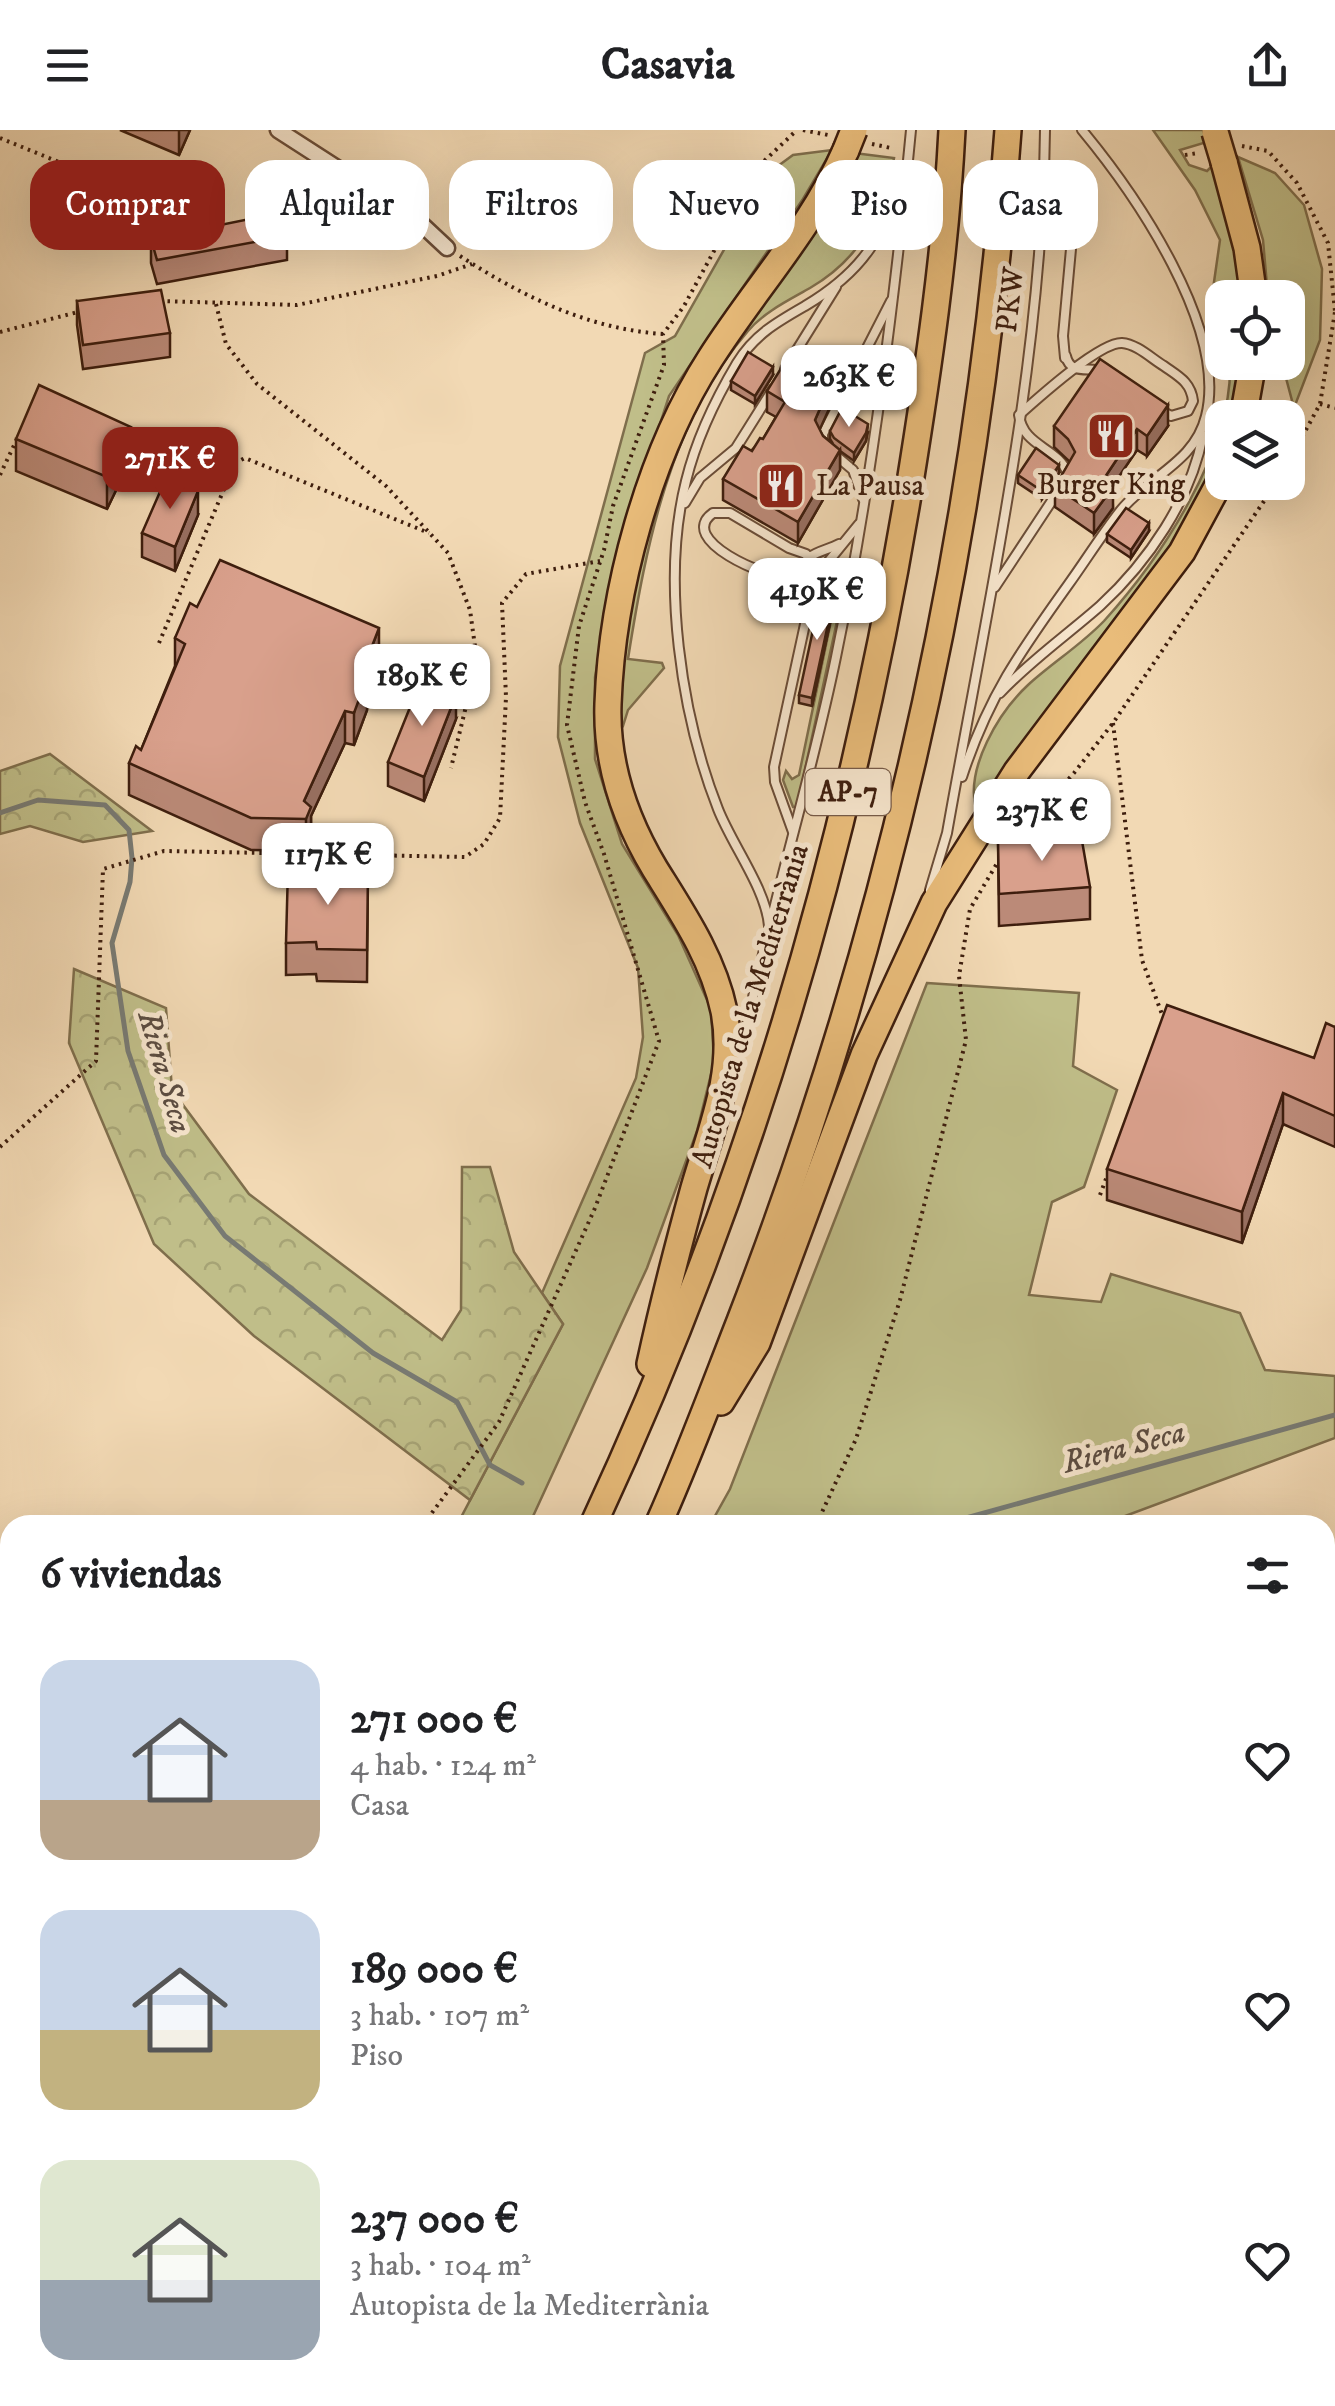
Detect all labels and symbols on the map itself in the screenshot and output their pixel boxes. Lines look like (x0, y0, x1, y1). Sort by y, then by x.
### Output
street label: PKW (989, 265, 1033, 335)
pin: 263K € (768, 345, 930, 430)
restaurant icon: Burger King (1085, 410, 1137, 462)
pin: 271K € (89, 427, 251, 512)
restaurant icon: La Pausa (755, 460, 807, 512)
place label: Burger King (1037, 467, 1186, 504)
place label: La Pausa (816, 468, 924, 505)
pin: 419K € (736, 558, 898, 643)
pin: 189K € (341, 644, 503, 729)
road number: AP-7 (806, 769, 890, 815)
pin: 237K € (961, 779, 1123, 864)
pin: 117K € (247, 823, 409, 908)
street label: Autopista de la Mediterrània (684, 839, 818, 1172)
water label: Riera Seca (127, 1005, 201, 1138)
water label: Riera Seca (1057, 1412, 1190, 1484)

